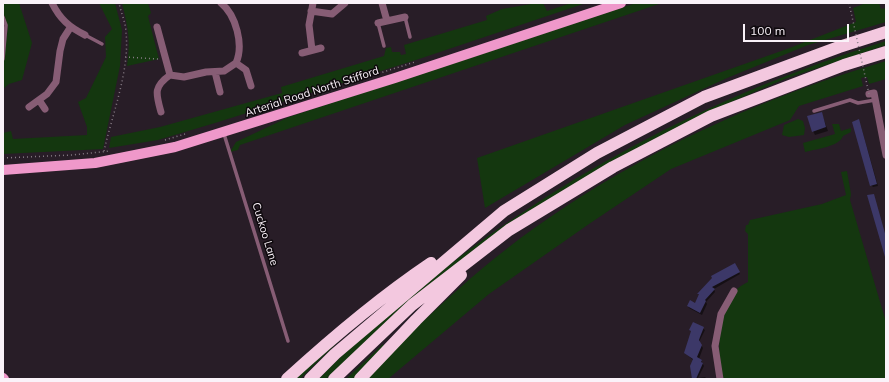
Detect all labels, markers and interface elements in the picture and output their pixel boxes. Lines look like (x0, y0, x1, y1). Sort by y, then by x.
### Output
scale bar (745, 16, 851, 42)
text: 100 m (750, 23, 785, 38)
street label: Arterial Road North Stifford (243, 64, 381, 120)
street label: Cuckoo Lane (249, 201, 281, 267)

